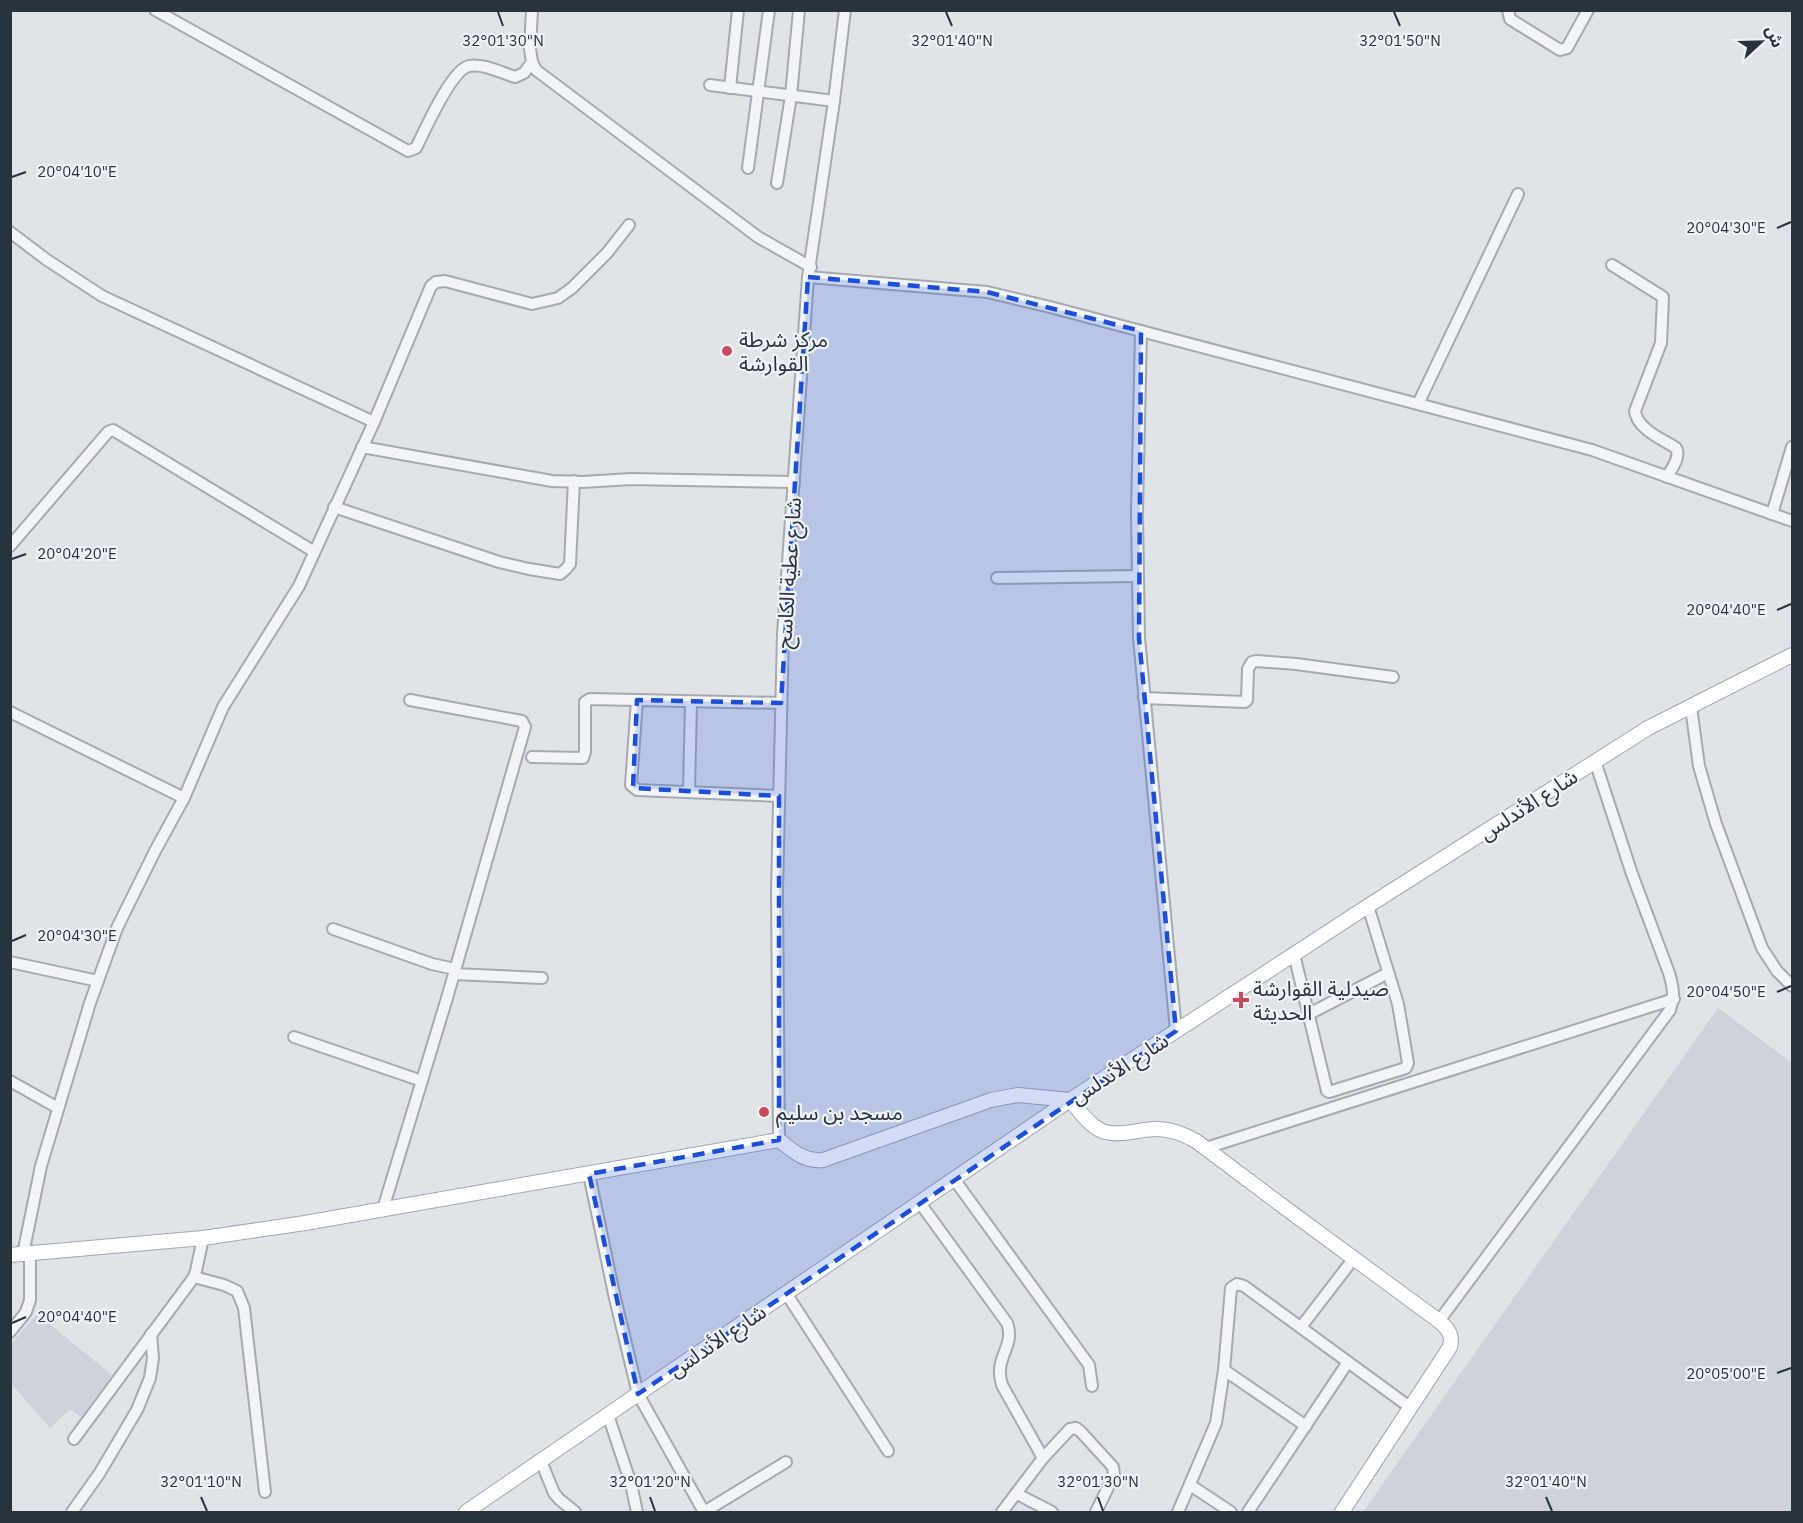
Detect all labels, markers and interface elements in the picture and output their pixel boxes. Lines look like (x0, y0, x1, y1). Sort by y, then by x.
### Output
north arrow (1731, 12, 1791, 72)
text: ش (1762, 22, 1788, 50)
text: 32°01'30"N (462, 31, 544, 50)
text: 32°01'40"N (911, 31, 993, 50)
text: 32°01'50"N (1359, 31, 1441, 50)
text: 20°04'10"E (37, 162, 117, 181)
text: 20°04'30"E (1686, 218, 1766, 237)
place label: مركز شرطة القوارشة (739, 325, 828, 377)
marker: مركز شرطة القوارشة (720, 344, 734, 358)
street label: شارع عطية الكاسح (769, 496, 809, 650)
text: 20°04'20"E (37, 544, 117, 563)
text: 20°04'40"E (1686, 600, 1766, 619)
street label: شارع الأندلس (1473, 762, 1584, 848)
text: 20°04'30"E (37, 926, 117, 945)
place label: صيدلية القوارشة الحديثة (1253, 974, 1389, 1026)
text: 20°04'50"E (1686, 982, 1766, 1001)
marker: صيدلية القوارشة الحديثة (1234, 993, 1248, 1007)
street label: شارع الأندلس (1064, 1026, 1175, 1112)
place label: مسجد بن سليم (776, 1098, 903, 1128)
marker: مسجد بن سليم (757, 1105, 771, 1119)
street label: شارع الأندلس (663, 1297, 772, 1385)
text: 20°04'40"E (37, 1307, 117, 1326)
text: 20°05'00"E (1686, 1364, 1766, 1383)
text: 32°01'10"N (160, 1472, 242, 1491)
text: 32°01'20"N (609, 1472, 691, 1491)
text: 32°01'30"N (1057, 1472, 1139, 1491)
text: 32°01'40"N (1505, 1472, 1587, 1491)

